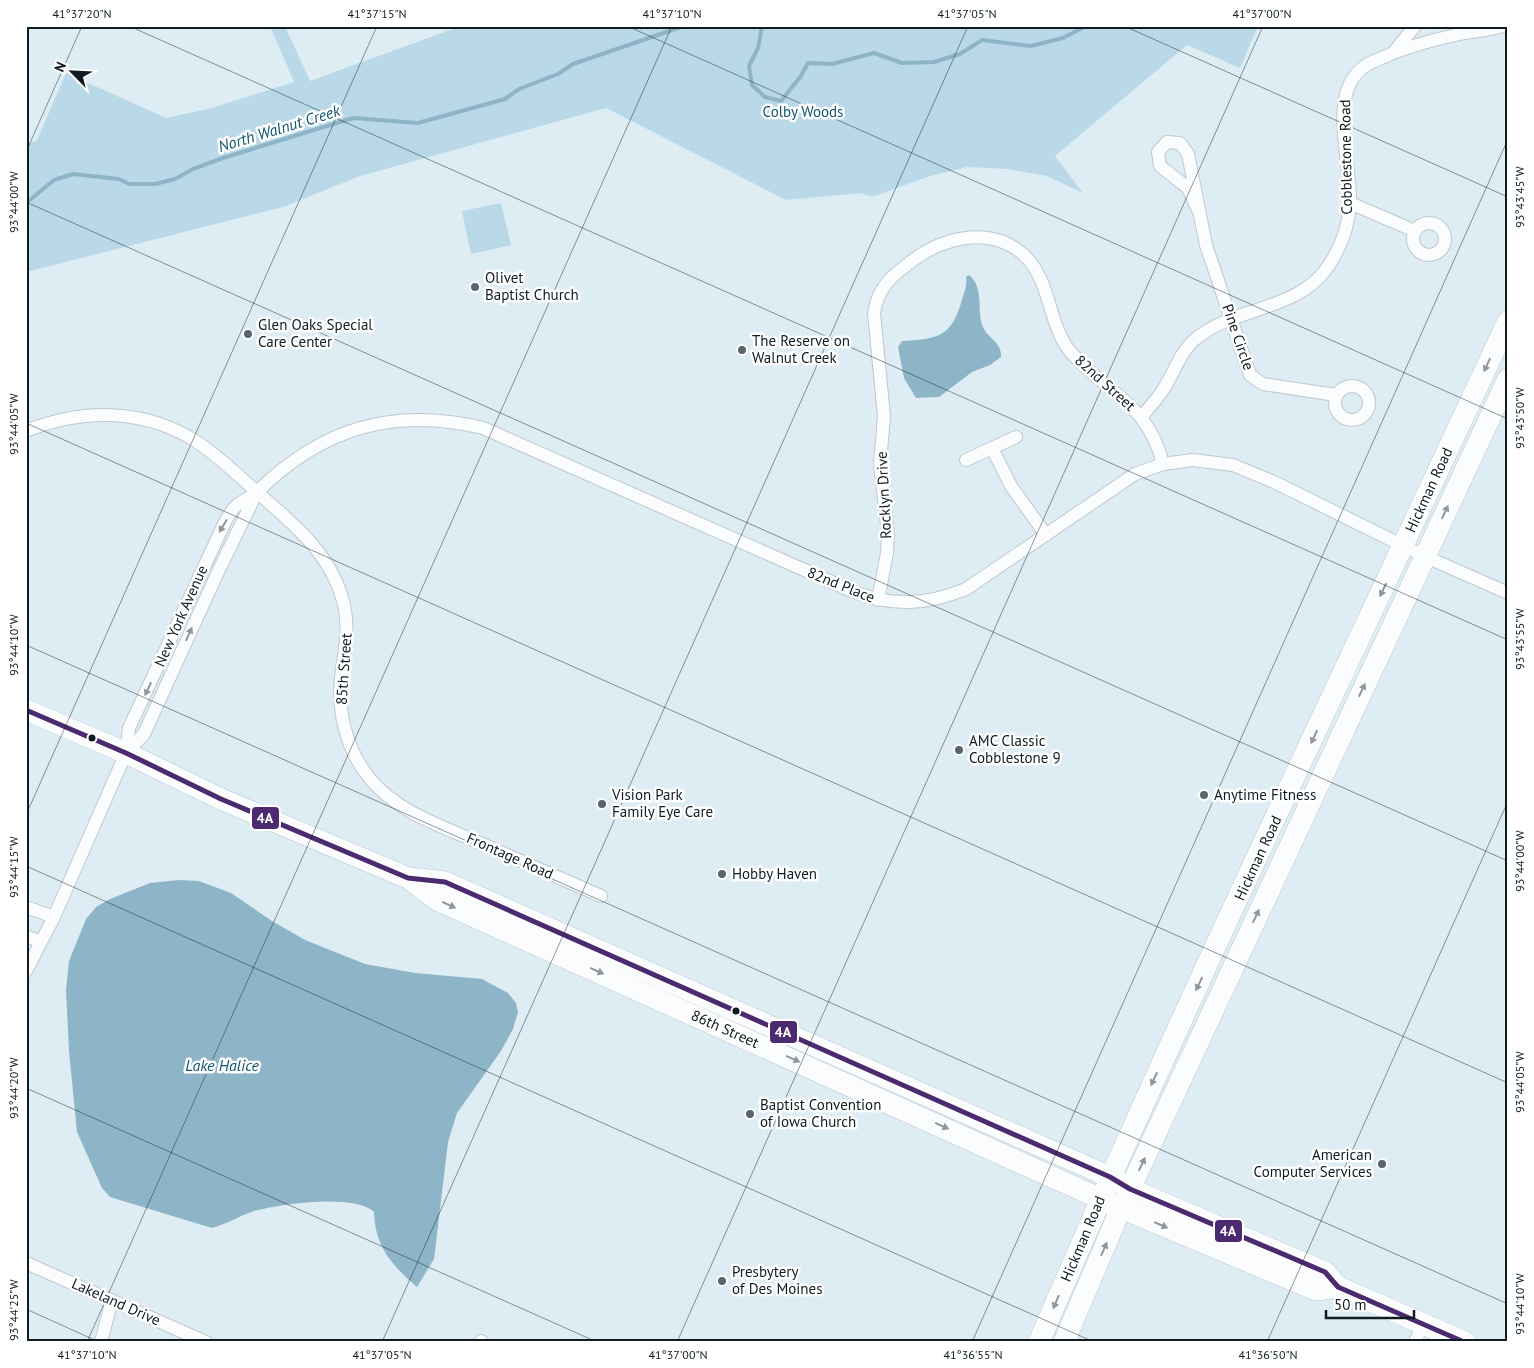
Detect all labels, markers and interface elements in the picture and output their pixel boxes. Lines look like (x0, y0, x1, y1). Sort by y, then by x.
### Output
text: 41°37'20"N (52, 6, 112, 21)
text: 41°37'15"N (347, 6, 407, 21)
text: 41°37'10"N (642, 6, 702, 21)
text: 41°37'05"N (937, 6, 997, 21)
text: 41°37'00"N (1232, 6, 1292, 21)
north arrow (48, 48, 98, 98)
text: N (50, 59, 70, 75)
street label: Cobblestone Road (1335, 99, 1356, 215)
water label: North Walnut Creek (216, 100, 343, 156)
park label: Colby Woods (763, 102, 843, 121)
text: 93°43'45"W (1512, 166, 1527, 228)
text: 93°44'00"W (6, 171, 21, 233)
place label: Olivet Baptist Church (485, 268, 579, 304)
marker: Olivet Baptist Church (469, 281, 481, 293)
street label: Pine Circle (1218, 301, 1259, 372)
place label: Glen Oaks Special Care Center (258, 315, 373, 351)
marker: Glen Oaks Special Care Center (242, 328, 254, 340)
place label: The Reserve on Walnut Creek (752, 331, 850, 367)
marker: The Reserve on Walnut Creek (736, 344, 748, 356)
street label: 82nd Street (1071, 350, 1140, 415)
one-way arrow (1483, 358, 1492, 373)
text: 93°43'50"W (1512, 387, 1527, 449)
text: 93°44'05"W (6, 393, 21, 455)
street label: Hickman Road (1401, 444, 1457, 535)
street label: Rocklyn Drive (872, 451, 895, 539)
one-way arrow (1441, 505, 1449, 519)
one-way arrow (218, 519, 227, 532)
street label: New York Avenue (150, 562, 211, 670)
street label: 82nd Place (805, 562, 878, 607)
one-way arrow (1379, 583, 1387, 597)
text: 93°43'55"W (1512, 608, 1527, 670)
text: 93°44'10"W (6, 614, 21, 676)
one-way arrow (186, 627, 194, 641)
street label: 85th Street (332, 632, 355, 706)
one-way arrow (143, 682, 151, 696)
one-way arrow (1359, 683, 1367, 697)
one-way arrow (1310, 730, 1318, 745)
place label: AMC Classic Cobblestone 9 (969, 731, 1061, 767)
unlabelled marker (87, 733, 97, 743)
marker: AMC Classic Cobblestone 9 (953, 744, 965, 756)
place label: Vision Park Family Eye Care (611, 785, 713, 821)
place label: Anytime Fitness (1214, 785, 1316, 804)
marker: Anytime Fitness (1198, 789, 1210, 801)
marker: Vision Park Family Eye Care (596, 798, 608, 810)
line badge: 4A (251, 806, 280, 830)
text: 4A (257, 809, 274, 827)
street label: Hickman Road (1230, 812, 1286, 903)
street label: Frontage Road (464, 828, 557, 883)
text: 93°44'00"W (1512, 830, 1527, 892)
text: 93°44'15"W (6, 836, 21, 898)
place label: Hobby Haven (732, 864, 817, 883)
marker: Hobby Haven (716, 868, 728, 880)
one-way arrow (442, 901, 456, 909)
one-way arrow (1252, 909, 1260, 923)
one-way arrow (590, 968, 604, 976)
one-way arrow (1194, 977, 1202, 991)
street label: 86th Street (688, 1005, 762, 1052)
unlabelled marker (731, 1006, 741, 1016)
line badge: 4A (769, 1020, 798, 1044)
text: 4A (775, 1023, 792, 1041)
text: 93°44'05"W (1512, 1051, 1527, 1113)
water label: Lake Halice (185, 1055, 259, 1075)
one-way arrow (786, 1056, 800, 1064)
text: 93°44'20"W (6, 1057, 21, 1119)
one-way arrow (1150, 1072, 1158, 1086)
place label: Baptist Convention of Iowa Church (760, 1095, 881, 1131)
marker: Baptist Convention of Iowa Church (744, 1108, 756, 1120)
one-way arrow (935, 1122, 949, 1130)
place label: American Computer Services (1254, 1145, 1372, 1181)
one-way arrow (1138, 1157, 1146, 1171)
marker: American Computer Services (1376, 1158, 1388, 1170)
street label: Hickman Road (1056, 1193, 1109, 1285)
line badge: 4A (1214, 1219, 1243, 1243)
one-way arrow (1154, 1221, 1168, 1229)
text: 4A (1220, 1222, 1237, 1240)
one-way arrow (1100, 1241, 1108, 1256)
place label: Presbytery of Des Moines (732, 1262, 822, 1298)
street label: Lakeland Drive (69, 1273, 164, 1330)
text: 93°44'10"W (1512, 1273, 1527, 1335)
marker: Presbytery of Des Moines (716, 1275, 728, 1287)
text: 93°44'25"W (6, 1279, 21, 1341)
scale bar (1326, 1288, 1414, 1320)
one-way arrow (1052, 1295, 1060, 1309)
text: 50 m (1334, 1295, 1367, 1314)
text: 41°37'10"N (57, 1347, 117, 1362)
text: 41°37'05"N (352, 1347, 412, 1362)
text: 41°37'00"N (648, 1347, 708, 1362)
text: 41°36'55"N (943, 1347, 1003, 1362)
text: 41°36'50"N (1238, 1347, 1298, 1362)

